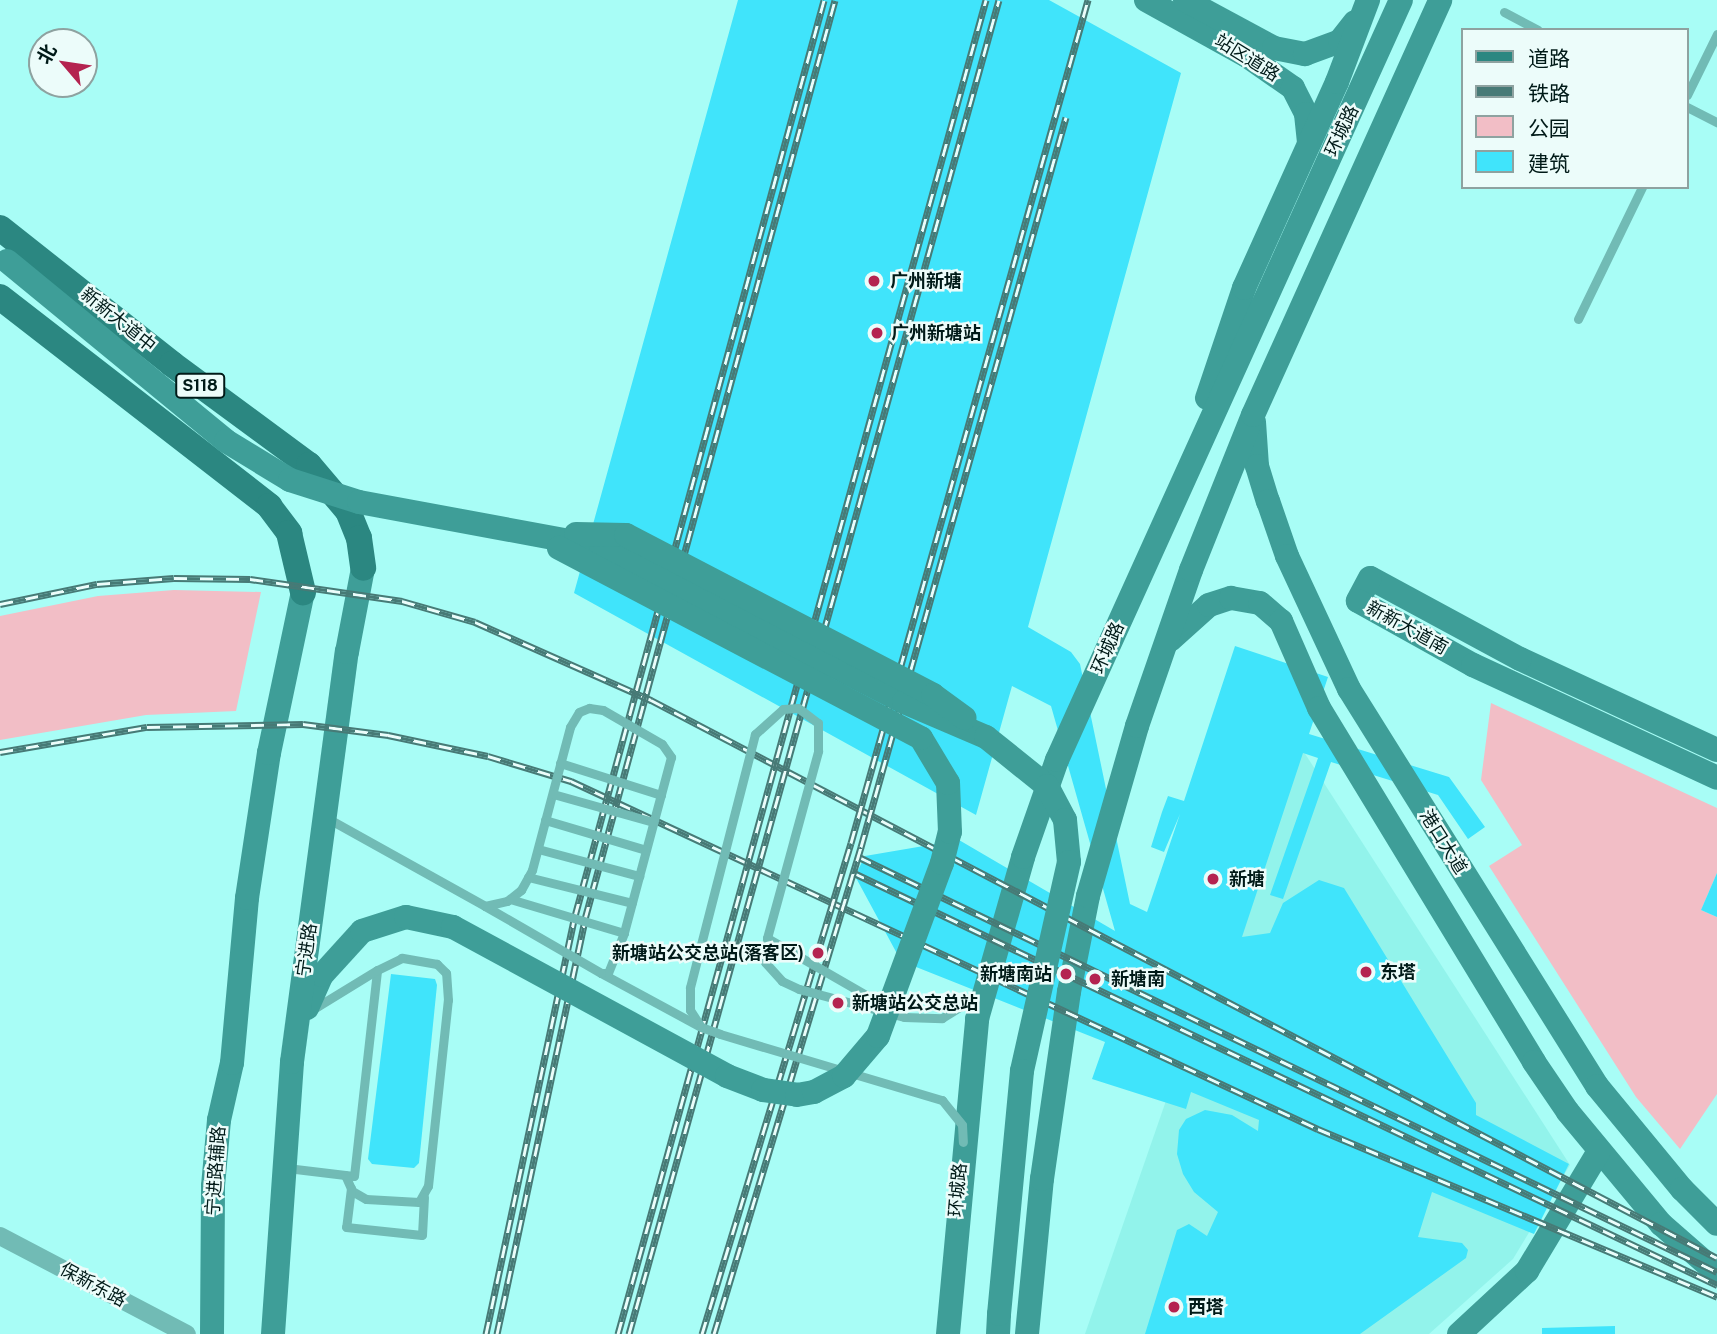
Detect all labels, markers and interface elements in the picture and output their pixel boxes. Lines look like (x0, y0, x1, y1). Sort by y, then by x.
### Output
north arrow (28, 28, 98, 98)
legend (1462, 28, 1689, 189)
street label: 站区道路 (1211, 30, 1283, 86)
text: 北 (32, 40, 61, 67)
text: 道路 (1528, 46, 1570, 71)
text: 铁路 (1528, 81, 1570, 106)
street label: 环城路 (1321, 102, 1363, 160)
text: 公园 (1528, 116, 1570, 141)
text: 建筑 (1528, 151, 1570, 176)
place label: 广州新塘 (890, 270, 962, 292)
marker: 广州新塘 (864, 271, 884, 291)
street label: 新新大道中 (76, 283, 160, 357)
place label: 广州新塘站 (891, 322, 981, 344)
marker: 广州新塘站 (869, 325, 885, 341)
road number: S118 (174, 374, 226, 398)
street label: 新新大道南 (1362, 597, 1452, 659)
street label: 环城路 (1087, 619, 1129, 677)
street label: 港口大道 (1415, 806, 1471, 878)
place label: 新塘 (1229, 868, 1265, 890)
marker: 新塘 (1203, 869, 1223, 889)
street label: 宁进路 (293, 922, 321, 978)
place label: 新塘站公交总站(落客区) (612, 942, 804, 964)
marker: 新塘站公交总站(落客区) (810, 945, 826, 961)
place label: 东塔 (1380, 961, 1416, 983)
place label: 新塘南站 (980, 963, 1052, 985)
marker: 东塔 (1358, 964, 1374, 980)
marker: 新塘南站 (1058, 966, 1074, 982)
place label: 新塘南 (1111, 968, 1165, 990)
marker: 新塘南 (1085, 969, 1105, 989)
place label: 新塘站公交总站 (852, 992, 978, 1014)
marker: 新塘站公交总站 (830, 995, 846, 1011)
street label: 宁进路辅路 (202, 1125, 230, 1217)
street label: 环城路 (945, 1162, 971, 1218)
street label: 保新东路 (56, 1259, 130, 1311)
place label: 西塔 (1188, 1296, 1224, 1318)
marker: 西塔 (1166, 1299, 1182, 1315)

